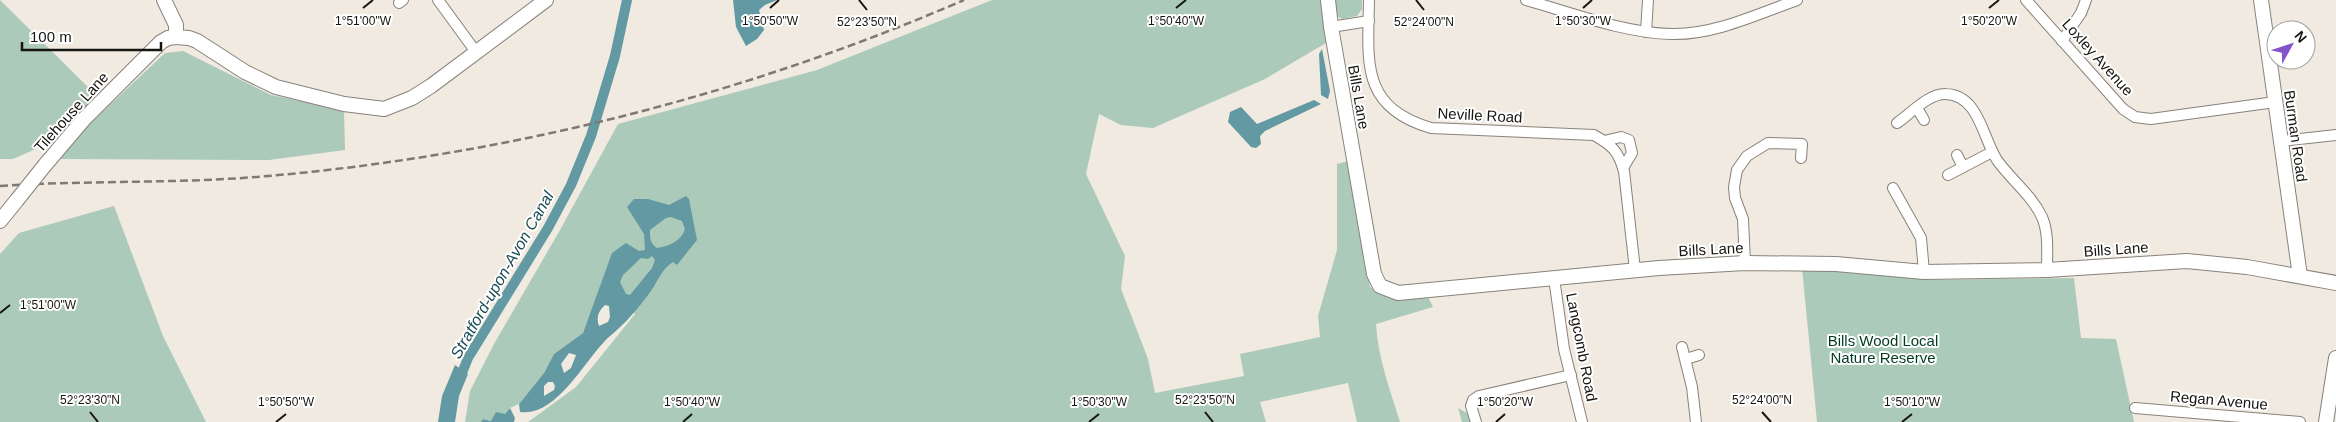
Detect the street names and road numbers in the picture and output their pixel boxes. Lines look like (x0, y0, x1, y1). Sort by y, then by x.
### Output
street label: Loxley Avenue (2059, 15, 2137, 99)
street label: Bills Lane (1345, 63, 1373, 131)
street label: Tilehouse Lane (31, 68, 111, 156)
street label: Burman Road (2281, 89, 2311, 183)
street label: Neville Road (1437, 104, 1523, 126)
street label: Bills Lane (2083, 238, 2149, 260)
street label: Bills Lane (1678, 239, 1744, 259)
street label: Langcomb Road (1563, 291, 1601, 403)
street label: Regan Avenue (2169, 387, 2269, 413)

